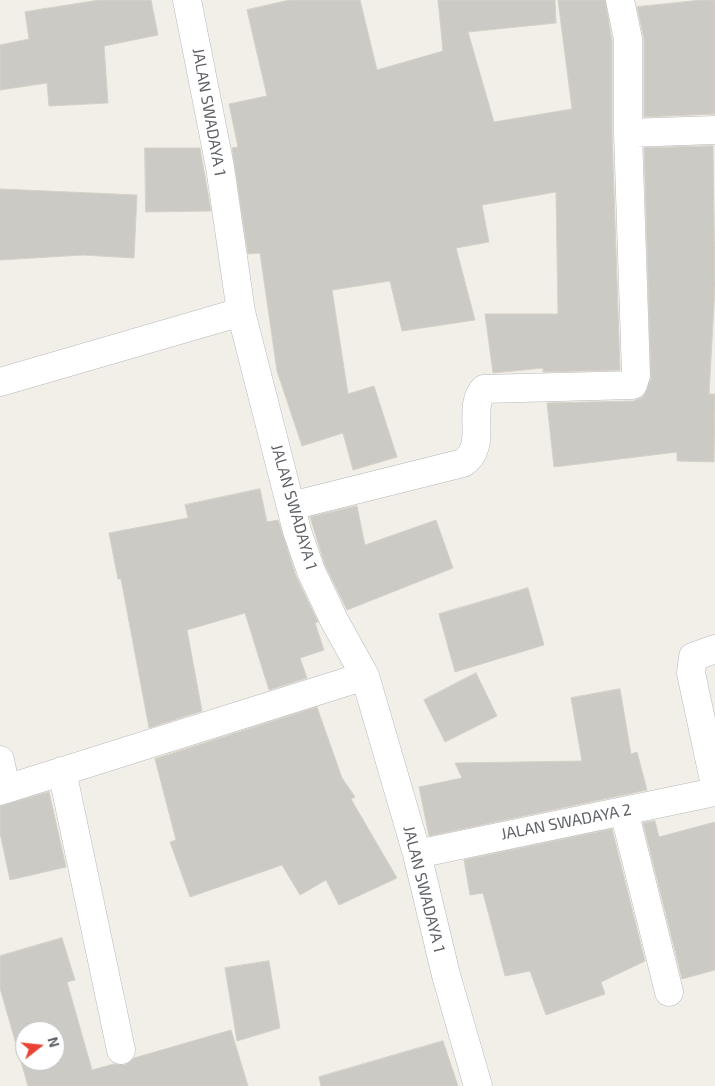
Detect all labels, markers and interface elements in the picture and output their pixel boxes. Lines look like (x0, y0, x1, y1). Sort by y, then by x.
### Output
street label: JALAN SWADAYA 1 (188, 46, 230, 178)
street label: JALAN SWADAYA 1 (267, 442, 321, 572)
street label: JALAN SWADAYA 2 (499, 800, 633, 844)
street label: JALAN SWADAYA 1 (399, 824, 449, 954)
north arrow (15, 1021, 65, 1071)
text: N (44, 1035, 64, 1049)

